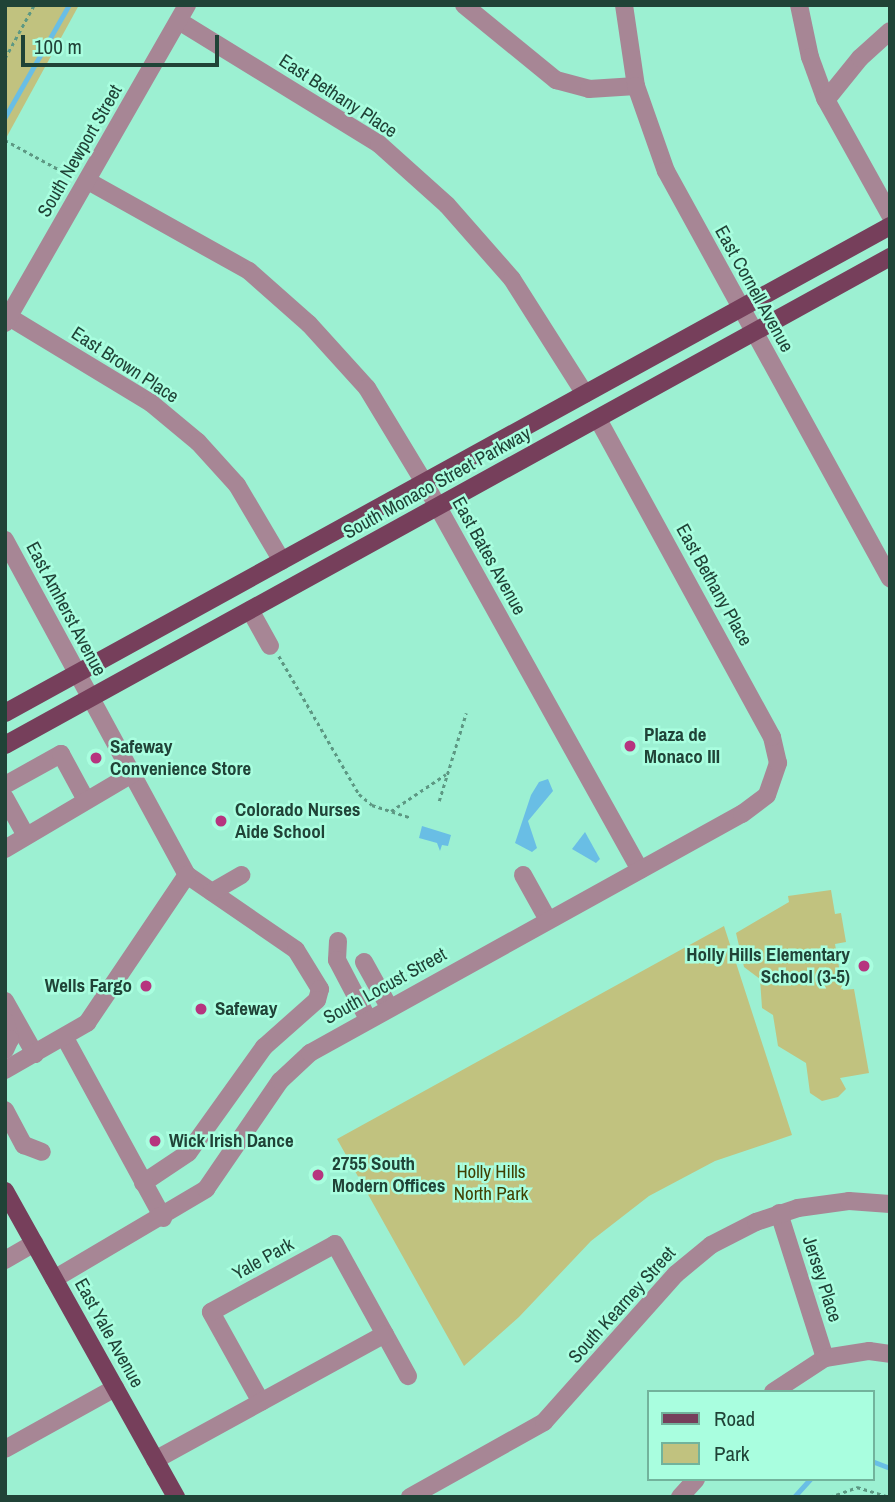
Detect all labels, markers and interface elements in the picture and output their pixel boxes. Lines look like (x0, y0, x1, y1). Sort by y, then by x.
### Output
scale bar (24, 21, 222, 65)
text: 100 m (34, 32, 82, 61)
street label: East Bethany Place (275, 49, 401, 143)
street label: South Newport Street (33, 81, 127, 221)
street label: East Cornell Avenue (710, 221, 798, 357)
street label: East Brown Place (67, 322, 183, 408)
street label: South Monaco Street Parkway (339, 422, 535, 544)
street label: East Bates Avenue (447, 493, 531, 619)
street label: East Bethany Place (671, 520, 757, 650)
street label: East Amherst Avenue (21, 537, 111, 681)
place label: Plaza de Monaco III (644, 724, 720, 768)
place label: Safeway Convenience Store (110, 736, 251, 780)
marker: Plaza de Monaco III (622, 738, 638, 754)
marker: Safeway Convenience Store (88, 750, 104, 766)
place label: Colorado Nurses Aide School (235, 799, 361, 843)
marker: Colorado Nurses Aide School (213, 813, 229, 829)
street label: South Locust Street (320, 943, 450, 1029)
place label: Holly Hills Elementary School (3-5) (686, 944, 850, 988)
marker: Holly Hills Elementary School (3-5) (856, 958, 872, 974)
place label: Wells Fargo (45, 975, 132, 997)
marker: Wells Fargo (138, 978, 154, 994)
place label: Safeway (215, 998, 277, 1020)
marker: Safeway (193, 1001, 209, 1017)
place label: Wick Irish Dance (169, 1130, 294, 1152)
marker: Wick Irish Dance (147, 1133, 163, 1149)
place label: 2755 South Modern Offices (332, 1153, 445, 1197)
park label: Holly Hills North Park (454, 1161, 528, 1205)
marker: 2755 South Modern Offices (310, 1167, 326, 1183)
street label: Yale Park (228, 1233, 298, 1285)
street label: Jersey Place (797, 1233, 847, 1325)
street label: South Kearney Street (564, 1242, 680, 1368)
street label: East Yale Avenue (69, 1274, 149, 1392)
legend (646, 1390, 874, 1481)
text: Road (714, 1404, 755, 1433)
text: Park (714, 1439, 749, 1468)

